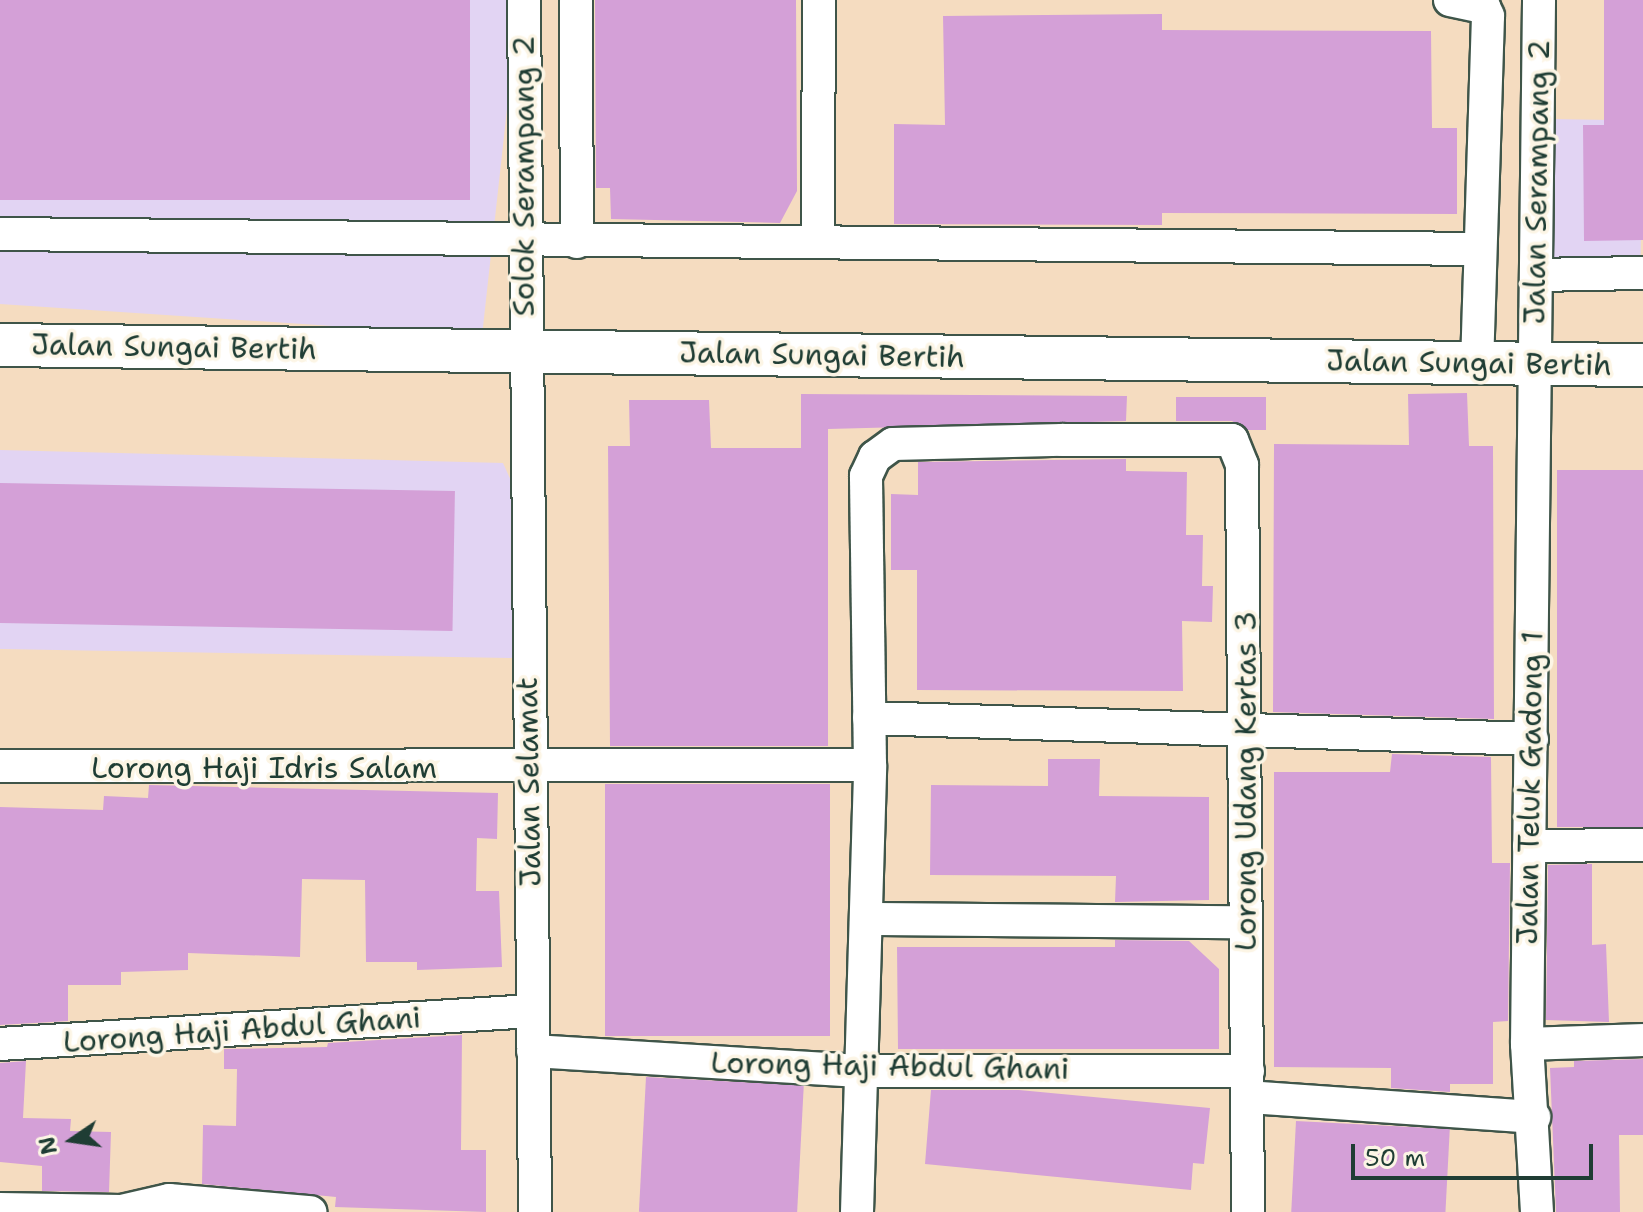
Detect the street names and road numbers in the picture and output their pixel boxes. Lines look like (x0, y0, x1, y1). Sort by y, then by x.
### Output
street label: Solok Serampang 2 (506, 36, 542, 316)
street label: Jalan Serampang 2 (1517, 39, 1557, 325)
street label: Jalan Sungai Bertih (31, 327, 317, 367)
street label: Jalan Sungai Bertih (679, 335, 965, 375)
street label: Jalan Sungai Bertih (1326, 343, 1612, 383)
street label: Lorong Udang Kertas 3 (1228, 611, 1264, 951)
street label: Jalan Teluk Gadong 1 (1509, 631, 1551, 945)
street label: Jalan Selamat (509, 677, 549, 887)
street label: Lorong Haji Idris Salam (91, 750, 437, 786)
street label: Lorong Haji Abdul Ghani (62, 1000, 422, 1060)
street label: Lorong Haji Abdul Ghani (710, 1045, 1070, 1087)

